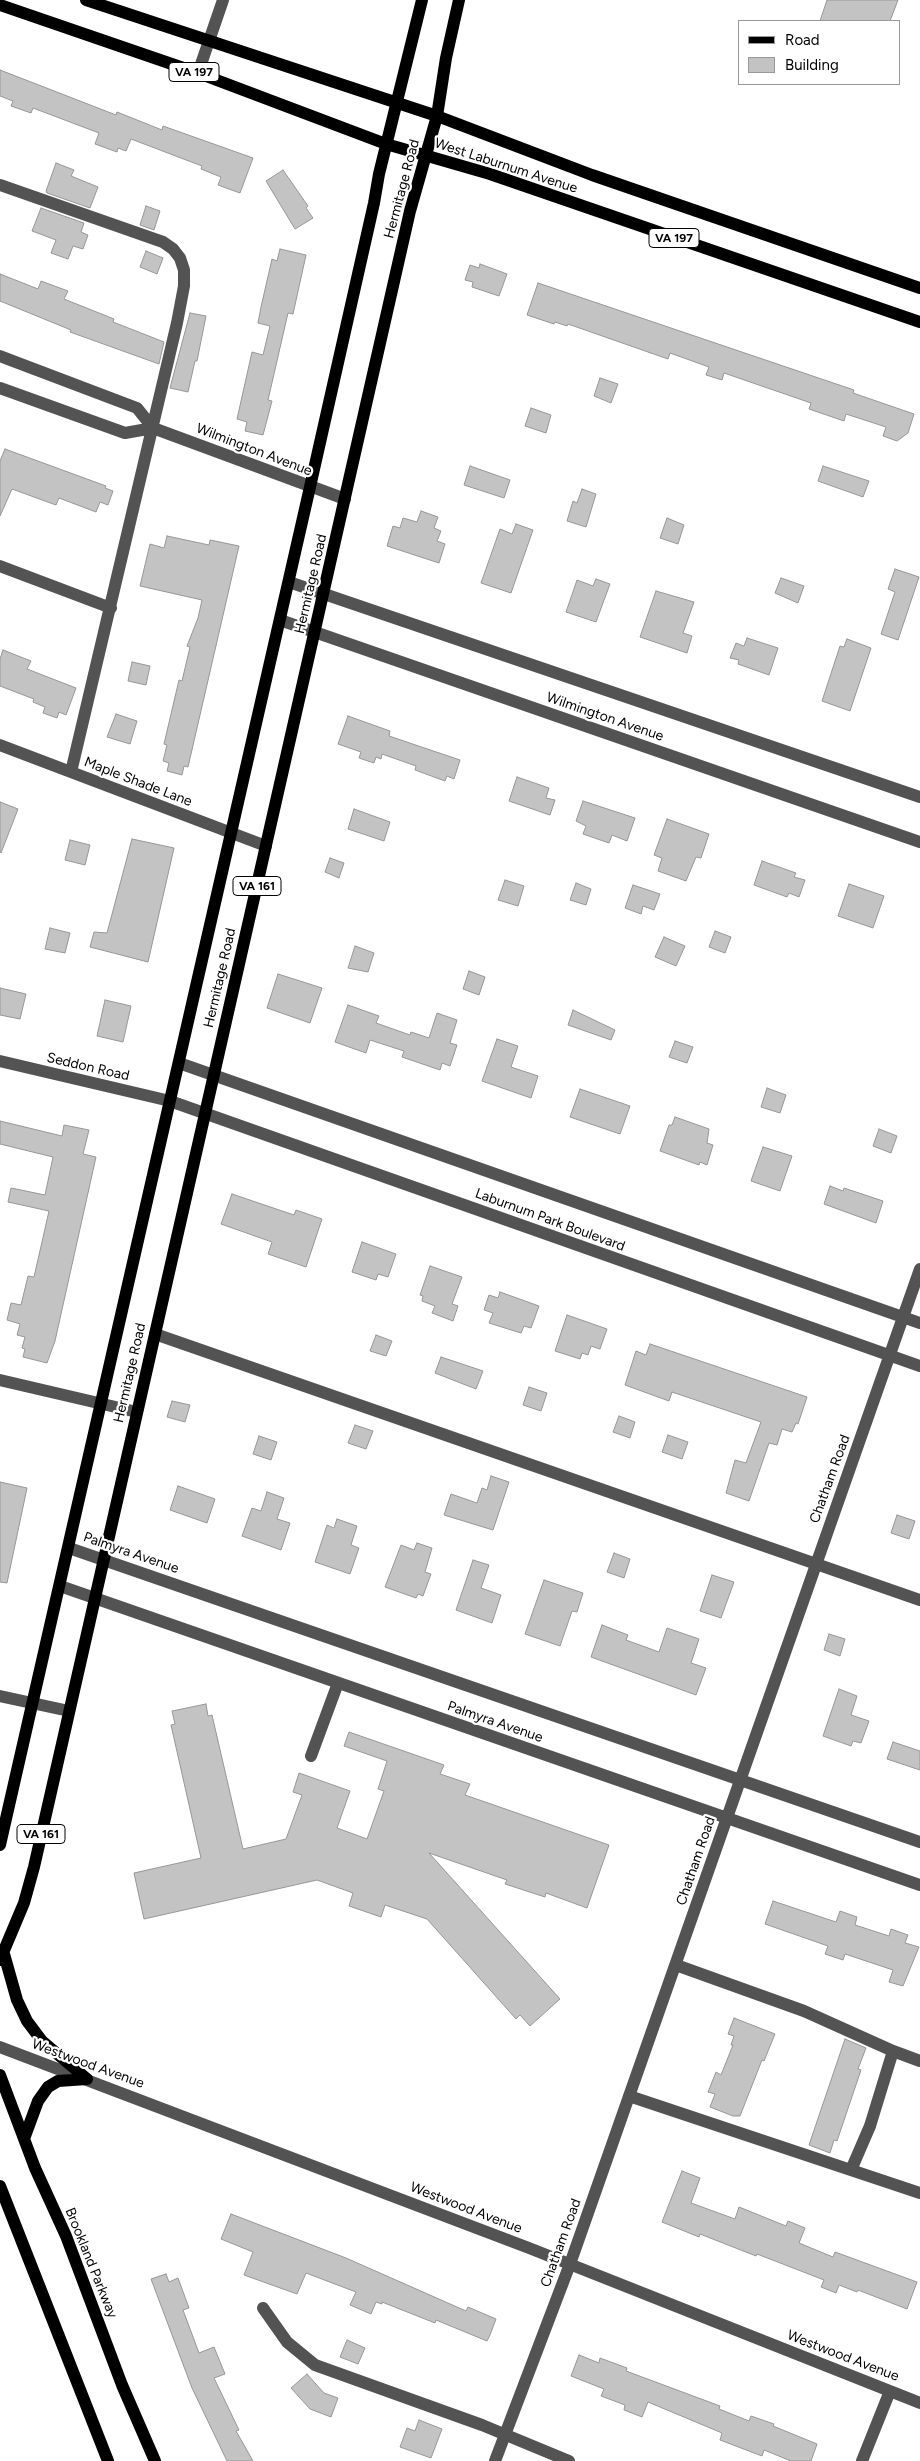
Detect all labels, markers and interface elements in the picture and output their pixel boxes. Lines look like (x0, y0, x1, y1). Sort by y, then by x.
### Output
legend (738, 20, 900, 85)
text: Road (785, 31, 820, 49)
text: Building (785, 56, 839, 74)
road number: VA 197 (169, 62, 219, 82)
street label: West Laburnum Avenue (432, 135, 580, 197)
street label: Hermitage Road (381, 138, 423, 240)
road number: VA 197 (649, 228, 699, 248)
street label: Wilmington Avenue (194, 420, 314, 480)
street label: Hermitage Road (291, 532, 331, 636)
street label: Wilmington Avenue (544, 689, 666, 745)
street label: Maple Shade Lane (82, 754, 194, 810)
road number: VA 161 (233, 876, 281, 896)
street label: Hermitage Road (200, 926, 240, 1030)
street label: Seddon Road (45, 1049, 131, 1085)
street label: Laburnum Park Boulevard (473, 1185, 627, 1255)
street label: Hermitage Road (110, 1321, 150, 1425)
street label: Chatham Road (806, 1432, 854, 1526)
street label: Palmyra Avenue (81, 1529, 181, 1577)
street label: Palmyra Avenue (445, 1698, 545, 1746)
street label: Chatham Road (673, 1814, 719, 1908)
road number: VA 161 (17, 1825, 65, 1844)
street label: Westwood Avenue (30, 2036, 146, 2092)
street label: Westwood Avenue (408, 2179, 524, 2237)
street label: Chatham Road (537, 2196, 585, 2290)
street label: Brookland Parkway (61, 2205, 121, 2321)
street label: Westwood Avenue (785, 2327, 901, 2385)

